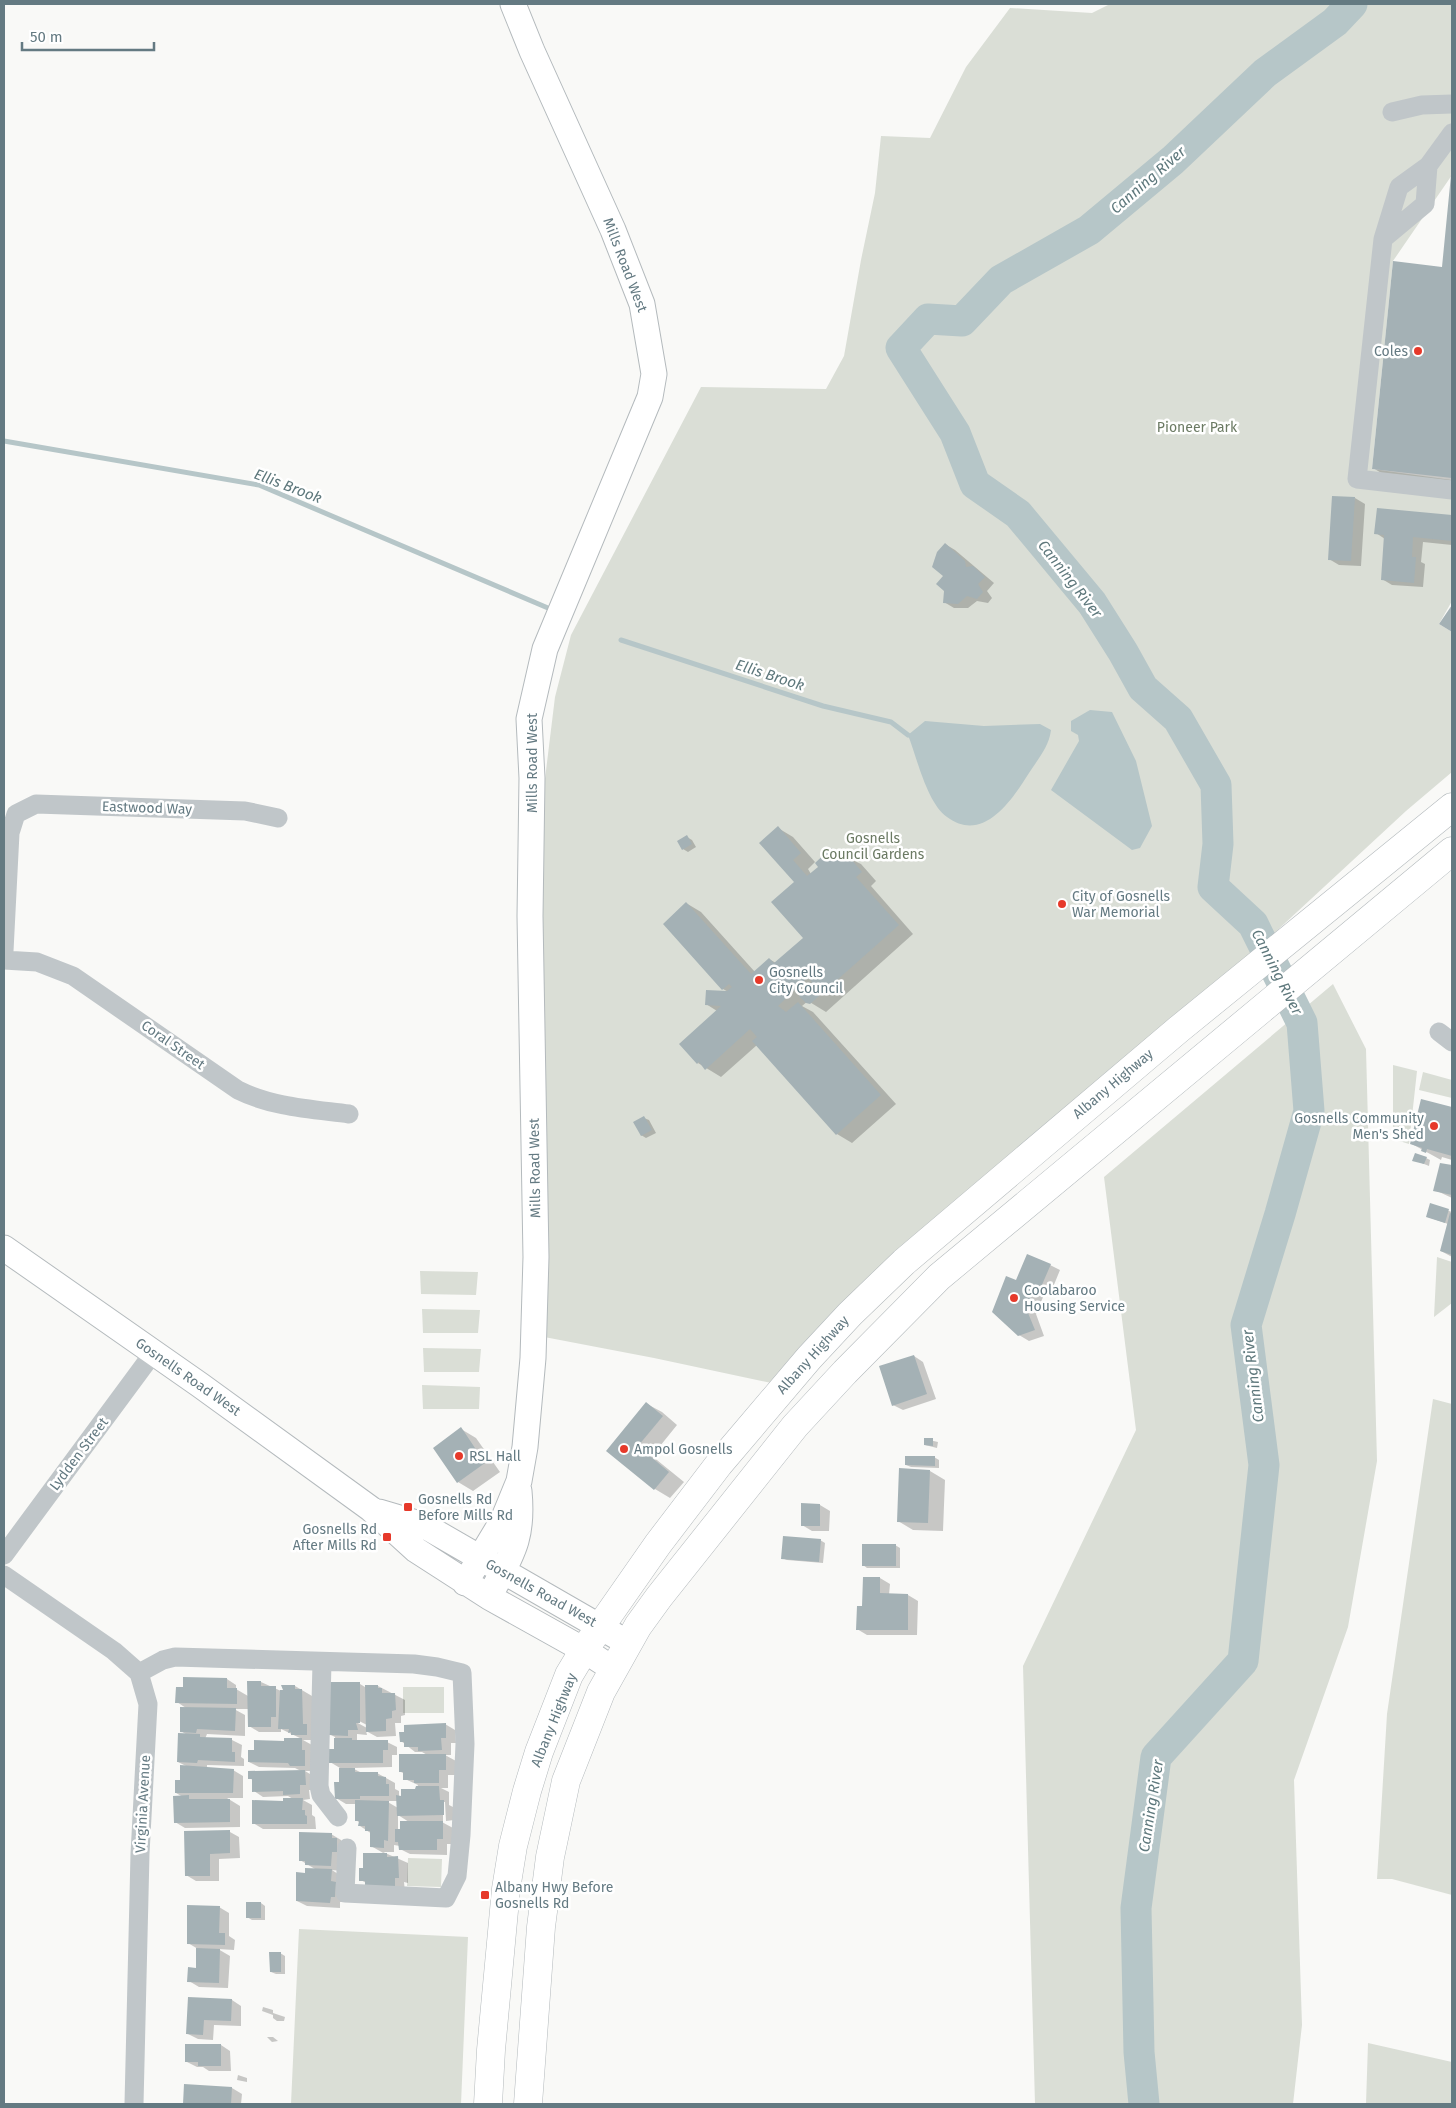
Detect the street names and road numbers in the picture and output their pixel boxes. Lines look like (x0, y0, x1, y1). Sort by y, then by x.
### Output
street label: Mills Road West (599, 215, 651, 316)
street label: Mills Road West (524, 712, 541, 813)
street label: Eastwood Way (102, 798, 193, 818)
street label: Coral Street (138, 1017, 209, 1074)
street label: Albany Highway (1069, 1045, 1157, 1123)
street label: Mills Road West (526, 1117, 544, 1218)
street label: Albany Highway (773, 1312, 853, 1398)
street label: Gosnells Road West (132, 1334, 245, 1420)
street label: Lydden Street (46, 1413, 113, 1494)
street label: Gosnells Road West (482, 1555, 600, 1631)
street label: Albany Highway (527, 1670, 581, 1769)
street label: Virginia Avenue (132, 1755, 154, 1853)

